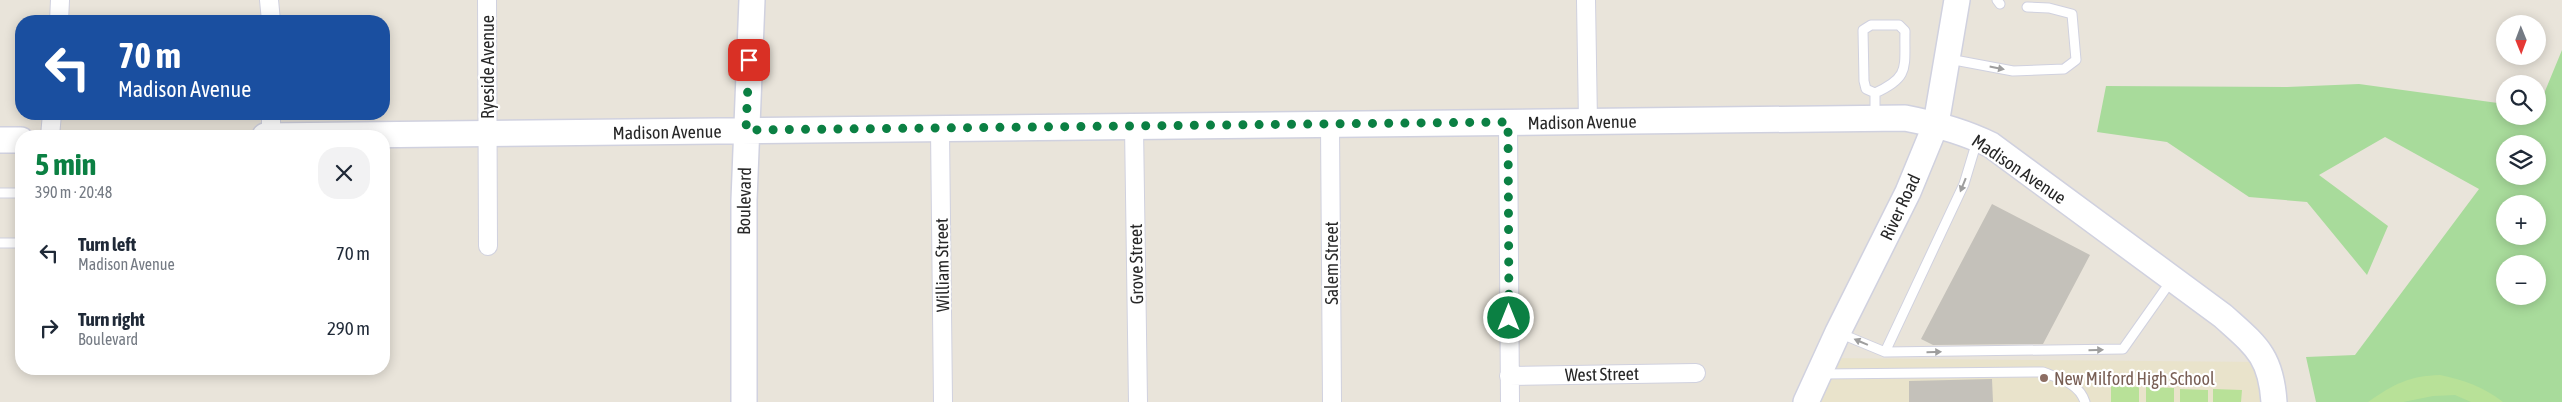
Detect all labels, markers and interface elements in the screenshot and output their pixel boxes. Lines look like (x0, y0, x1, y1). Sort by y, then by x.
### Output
street label: Ryeside Avenue (477, 15, 498, 119)
north arrow (2496, 15, 2546, 65)
map controls (2496, 15, 2546, 305)
icon: left (35, 35, 100, 100)
text: 70 m (118, 35, 181, 75)
pin (728, 39, 770, 81)
icon: arrive (735, 46, 763, 74)
one-way arrow (1989, 64, 2005, 72)
button: search (2496, 75, 2546, 125)
text: Madison Avenue (118, 76, 251, 102)
street label: Madison Avenue (1527, 111, 1637, 133)
street label: Madison Avenue (612, 121, 722, 143)
street label: Madison Avenue (1968, 130, 2070, 208)
button: layers (2496, 135, 2546, 185)
text: 5 min (35, 147, 96, 181)
button: close (318, 147, 370, 199)
street label: Boulevard (733, 167, 755, 235)
street label: River Road (1876, 171, 1924, 243)
one-way arrow (1959, 178, 1967, 193)
text: 390 m · 20:48 (35, 183, 112, 201)
button: + (2496, 195, 2546, 245)
street label: William Street (931, 218, 953, 312)
street label: Salem Street (1321, 221, 1342, 305)
street label: Grove Street (1125, 224, 1147, 304)
text: Turn left (78, 233, 136, 255)
icon: left (35, 239, 63, 267)
text: 70 m (336, 242, 370, 264)
text: Madison Avenue (78, 255, 175, 273)
button: − (2496, 255, 2546, 305)
position arrow (1482, 291, 1534, 343)
text: Turn right (78, 308, 145, 330)
icon: right (35, 314, 63, 342)
text: 290 m (327, 317, 370, 339)
text: Boulevard (78, 330, 138, 348)
one-way arrow (1854, 338, 1868, 346)
one-way arrow (2089, 346, 2105, 354)
one-way arrow (1926, 348, 1942, 356)
street label: West Street (1565, 363, 1639, 385)
place label: New Milford High School (2054, 368, 2215, 389)
marker: New Milford High School (2038, 372, 2050, 384)

